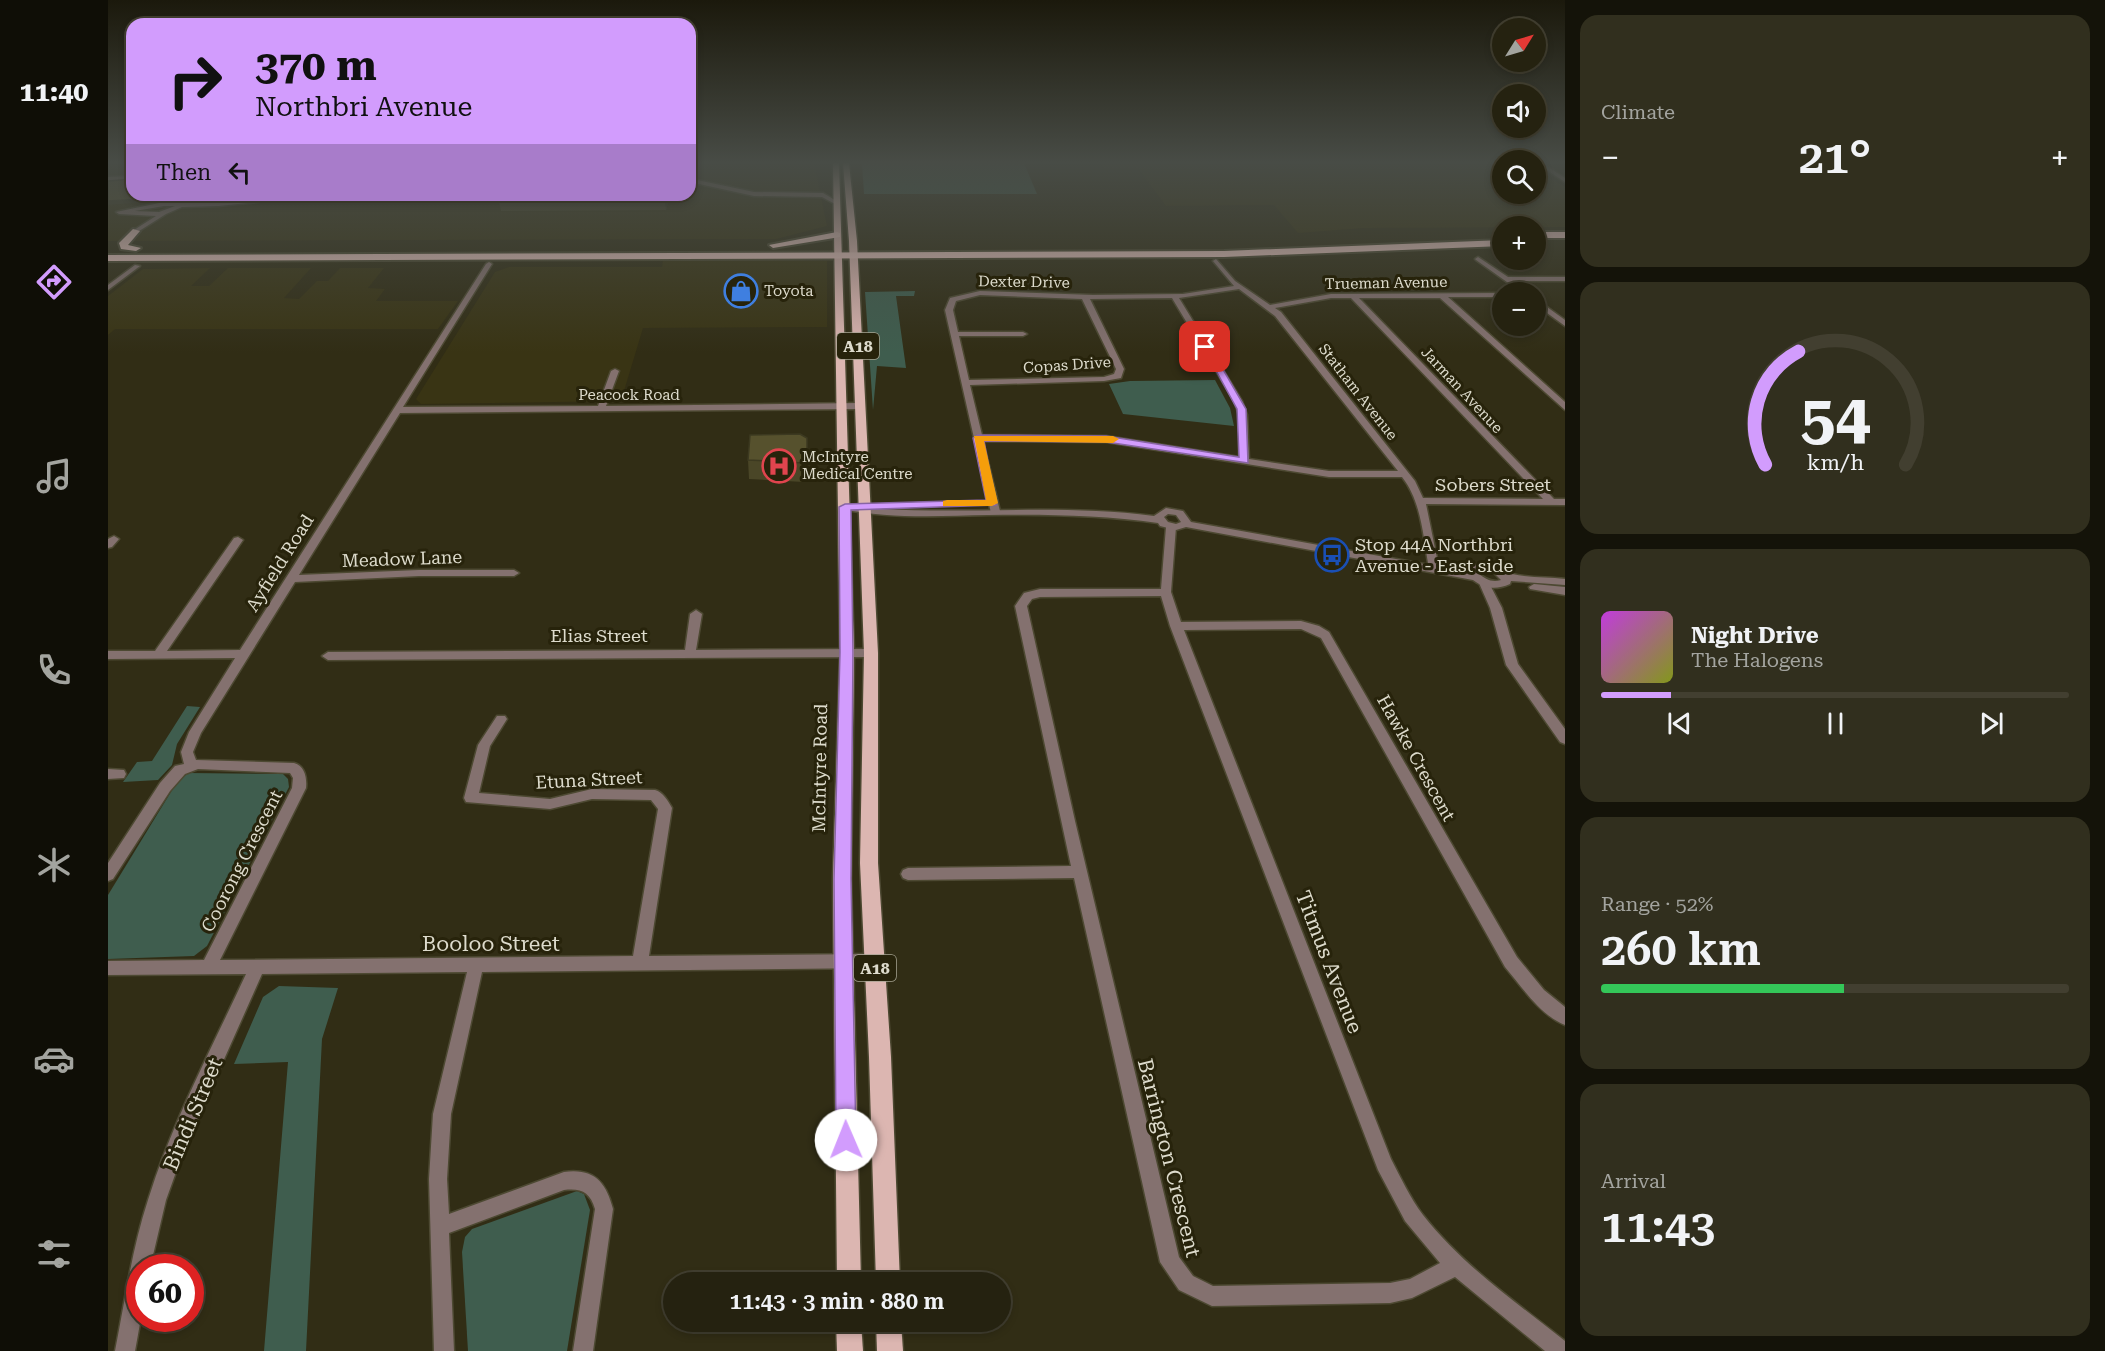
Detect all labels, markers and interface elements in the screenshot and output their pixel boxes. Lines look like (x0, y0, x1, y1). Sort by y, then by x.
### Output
north arrow (1492, 18, 1546, 72)
map controls (1492, 18, 1546, 336)
text: 370 m (255, 41, 377, 90)
icon: right (156, 42, 234, 120)
text: 11:40 (20, 76, 88, 108)
button: sound (1492, 84, 1546, 138)
text: Northbri Avenue (255, 91, 472, 123)
text: Climate (1601, 100, 1675, 124)
text: 21° (1799, 131, 1871, 184)
text: − (1601, 138, 1619, 177)
text: + (2051, 138, 2069, 177)
button: search (1492, 150, 1546, 204)
icon: left (223, 156, 256, 189)
text: Then (156, 160, 211, 185)
button: + (1492, 216, 1546, 270)
icon: directions (33, 261, 75, 303)
street label: Dexter Drive (978, 272, 1070, 292)
shop icon: Toyota (723, 273, 759, 309)
street label: Trueman Avenue (1325, 273, 1447, 293)
place label: Toyota (764, 282, 813, 300)
button: − (1492, 282, 1546, 336)
pin (1179, 321, 1230, 372)
icon: arrive (1188, 330, 1221, 363)
road number: A18 (837, 333, 879, 359)
street label: Statham Avenue (1315, 340, 1401, 444)
street label: Jarman Avenue (1417, 343, 1507, 437)
street label: Copas Drive (1023, 353, 1111, 377)
text: 54 (1800, 381, 1870, 454)
street label: Peacock Road (578, 386, 680, 404)
hospital icon: McIntyre Medical Centre (761, 448, 797, 484)
place label: McIntyre Medical Centre (802, 448, 912, 483)
text: km/h (1806, 451, 1864, 476)
icon: music (33, 455, 75, 497)
street label: Sobers Street (1435, 474, 1551, 495)
street label: Ayfield Road (241, 510, 318, 615)
place label: Stop 44A Northbri Avenue - East side (1355, 534, 1514, 576)
bus stop icon: Stop 44A Northbri Avenue - East side (1314, 537, 1350, 573)
street label: Meadow Lane (341, 546, 463, 571)
text: Night Drive (1691, 623, 1819, 648)
street label: Elias Street (550, 625, 648, 646)
text: The Halogens (1691, 648, 1823, 672)
icon: phone (33, 649, 75, 691)
street label: Hawke Crescent (1373, 691, 1460, 825)
street label: McIntyre Road (808, 703, 831, 833)
icon: previous (1663, 707, 1696, 740)
icon: pause (1819, 707, 1852, 740)
icon: next (1975, 707, 2008, 740)
street label: Etuna Street (535, 766, 643, 793)
street label: Coorong Crescent (197, 786, 287, 935)
icon: climate (33, 844, 75, 886)
street label: Titmus Avenue (1291, 887, 1367, 1037)
text: Range · 52% (1601, 892, 1713, 916)
text: 260 km (1601, 923, 1761, 976)
street label: Booloo Street (422, 932, 560, 956)
road number: A18 (854, 955, 896, 981)
icon: car (33, 1038, 75, 1080)
street label: Bindi Street (159, 1054, 228, 1174)
street label: Barrington Crescent (1133, 1056, 1205, 1260)
position arrow (814, 1108, 878, 1172)
text: Arrival (1601, 1169, 1666, 1193)
text: 11:43 (1601, 1200, 1715, 1253)
icon: filters (33, 1233, 75, 1275)
speed limit sign: 60 (126, 1254, 204, 1332)
text: 11:43 · 3 min · 880 m (730, 1289, 944, 1314)

